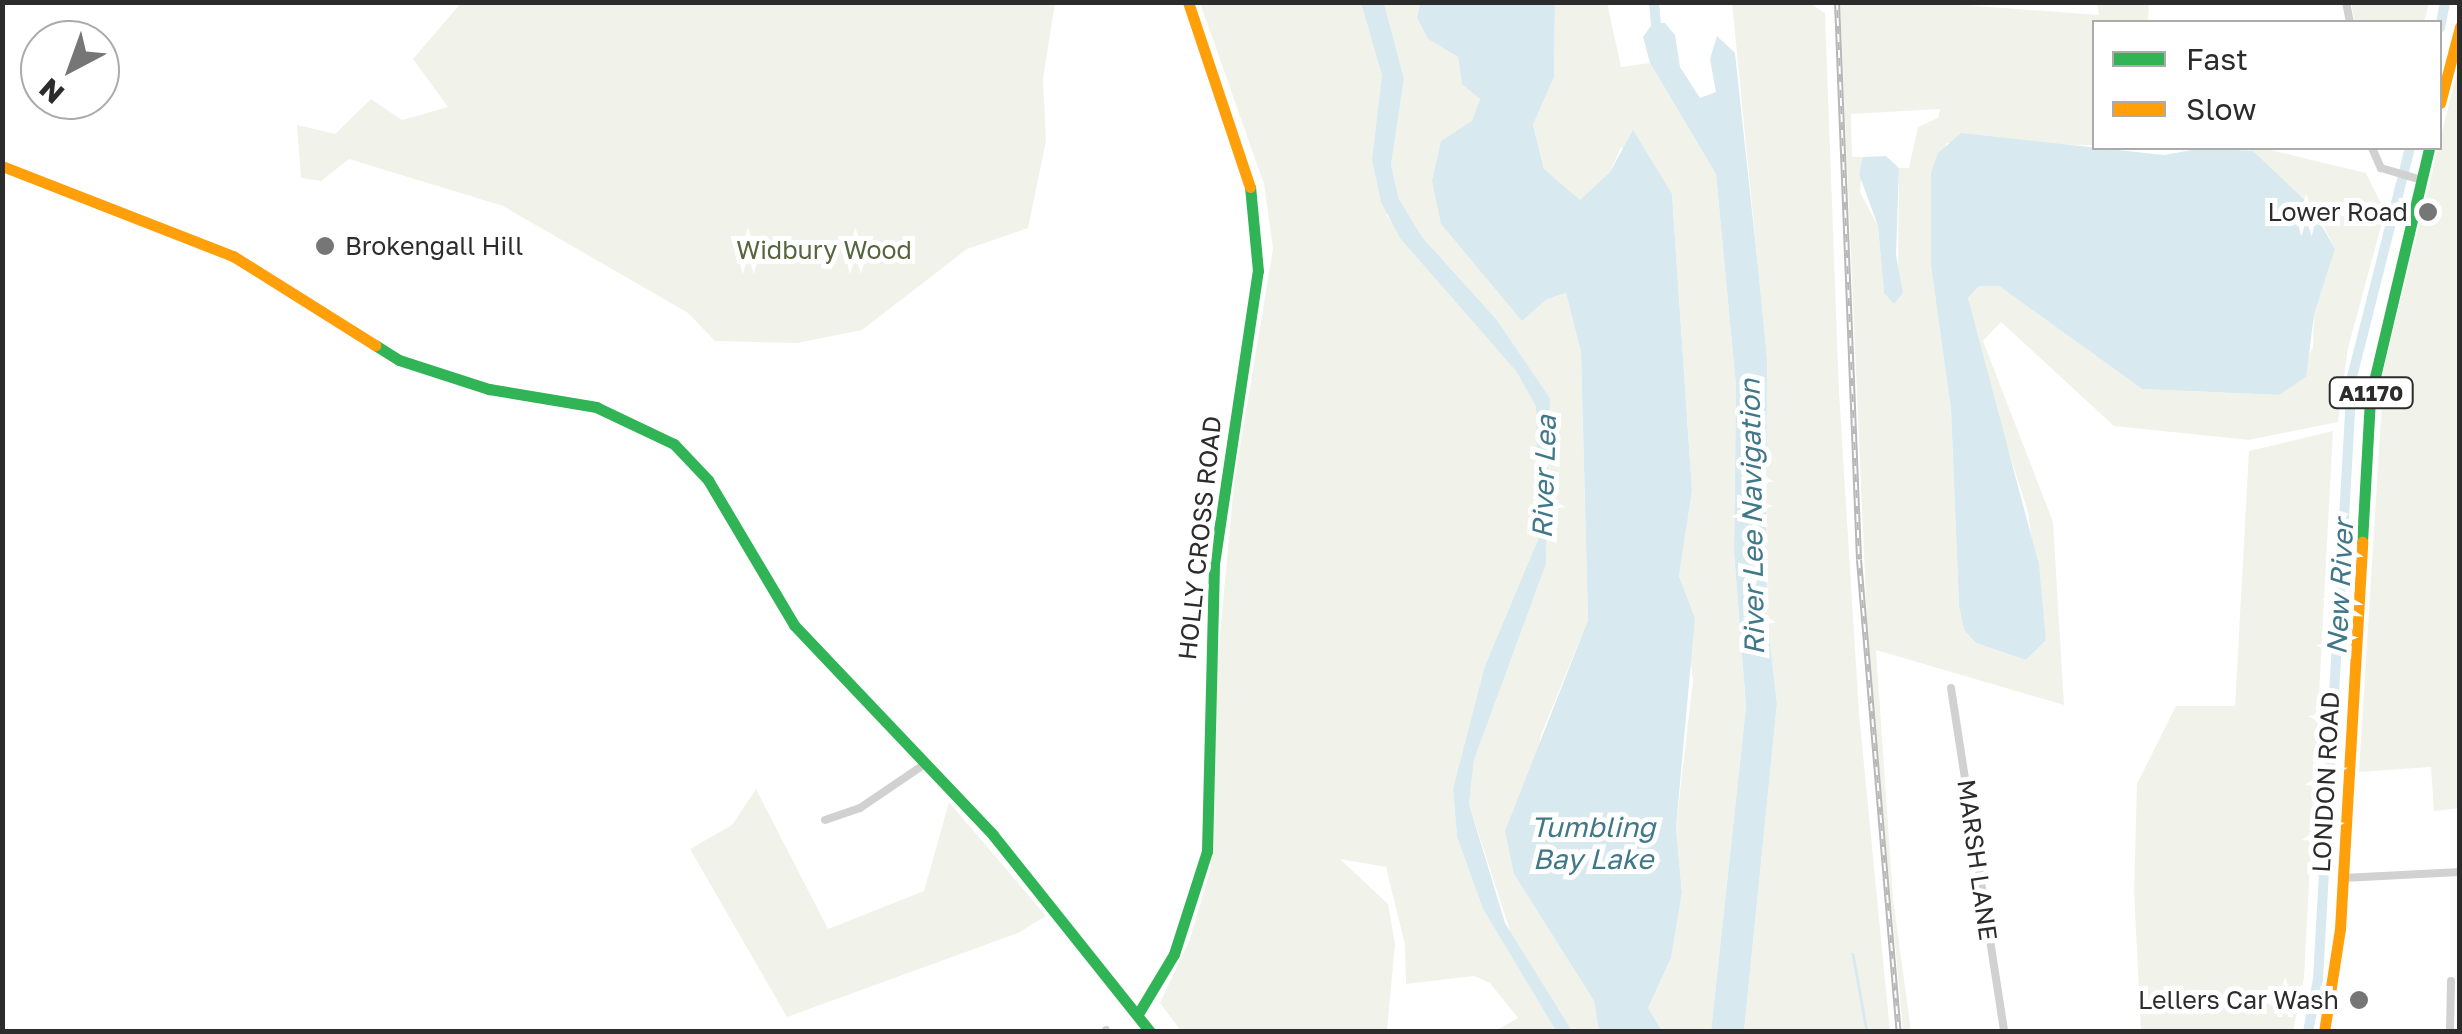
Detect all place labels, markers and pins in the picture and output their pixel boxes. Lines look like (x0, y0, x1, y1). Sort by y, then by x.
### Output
place label: Lower Road (2268, 197, 2408, 227)
marker: Lower Road (2417, 201, 2439, 223)
place label: Brokengall Hill (345, 231, 523, 261)
marker: Brokengall Hill (314, 235, 336, 257)
place label: Lellers Car Wash (2138, 985, 2339, 1015)
marker: Lellers Car Wash (2348, 989, 2370, 1011)

